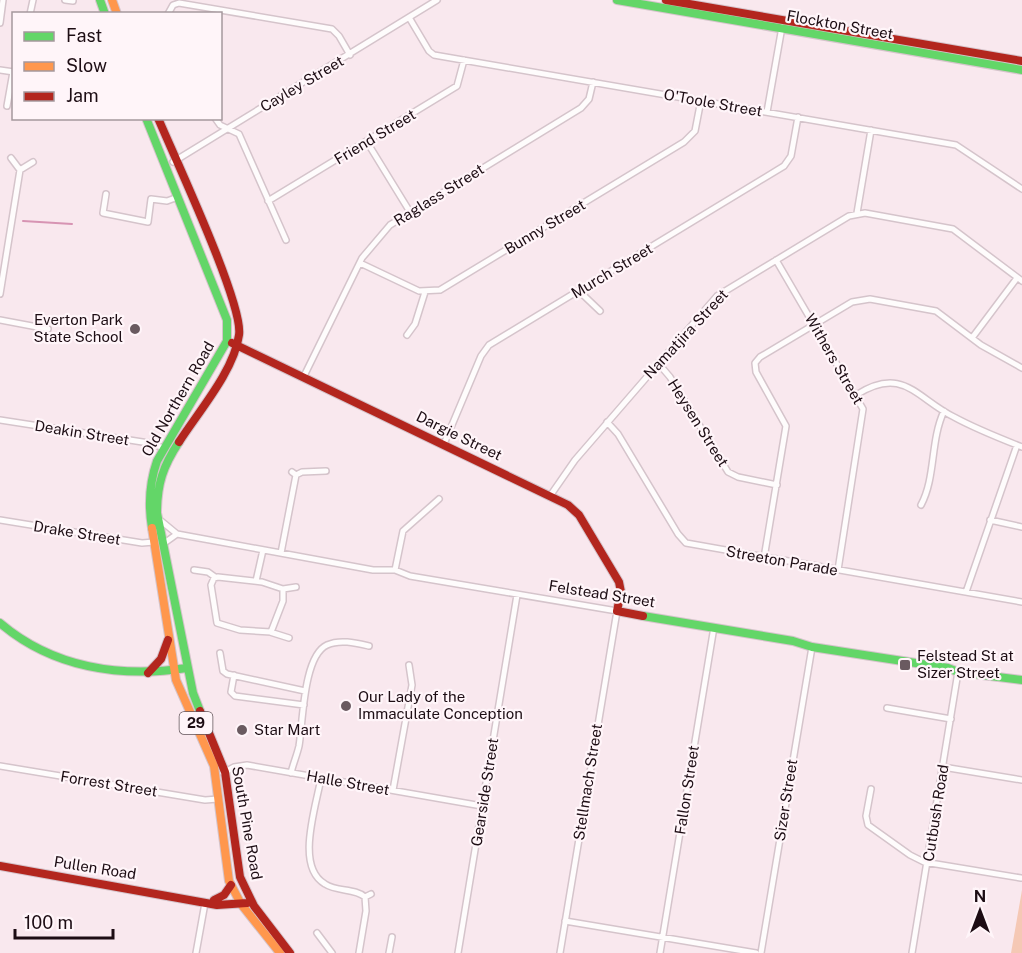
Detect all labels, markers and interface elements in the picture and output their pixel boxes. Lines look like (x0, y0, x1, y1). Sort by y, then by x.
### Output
street label: Flockton Street (785, 7, 895, 42)
legend (12, 12, 222, 120)
text: Fast (66, 25, 102, 46)
street label: Cayley Street (257, 52, 347, 115)
text: Slow (66, 55, 107, 76)
text: Jam (66, 85, 99, 106)
street label: O'Toole Street (663, 85, 764, 120)
street label: Friend Street (331, 105, 419, 168)
street label: Raglass Street (391, 160, 487, 229)
street label: Bunny Street (501, 196, 588, 257)
street label: Murch Street (568, 240, 656, 302)
street label: Namatjira Street (640, 285, 731, 382)
street label: Withers Street (802, 310, 867, 407)
place label: Everton Park State School (34, 311, 123, 345)
marker: Everton Park State School (128, 322, 142, 336)
street label: Old Northern Road (138, 338, 217, 459)
street label: Heysen Street (665, 376, 732, 470)
street label: Dargie Street (414, 407, 505, 464)
street label: Deakin Street (34, 417, 131, 448)
street label: Drake Street (32, 517, 122, 548)
street label: Streeton Parade (725, 542, 839, 579)
street label: Felstead Street (548, 577, 657, 610)
place label: Felstead St at Sizer Street (917, 647, 1014, 681)
marker: Felstead St at Sizer Street (898, 658, 912, 672)
place label: Our Lady of the Immaculate Conception (358, 688, 523, 722)
marker: Our Lady of the Immaculate Conception (339, 699, 353, 713)
road number: 29 (180, 712, 212, 734)
place label: Star Mart (254, 721, 321, 738)
street label: Stellmach Street (570, 722, 605, 842)
marker: Star Mart (235, 723, 249, 737)
street label: Gearside Street (468, 736, 501, 847)
street label: Fallon Street (671, 744, 702, 836)
street label: Sizer Street (771, 758, 800, 842)
street label: Cutbush Road (919, 763, 952, 863)
street label: South Pine Road (229, 765, 266, 881)
street label: Forrest Street (59, 767, 159, 800)
street label: Halle Street (305, 767, 391, 798)
street label: Pullen Road (53, 853, 137, 882)
north arrow (950, 881, 1010, 941)
text: N (974, 887, 986, 906)
scale bar (15, 902, 112, 940)
text: 100 m (24, 912, 73, 933)

